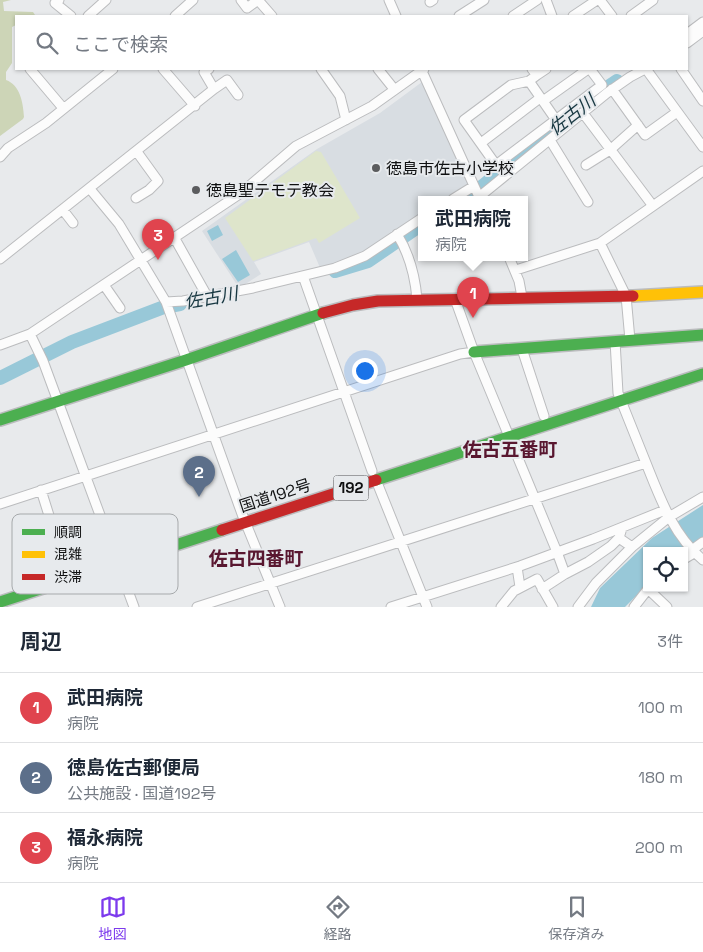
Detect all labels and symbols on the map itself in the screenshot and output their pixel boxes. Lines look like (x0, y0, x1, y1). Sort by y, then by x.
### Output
water label: 佐古川 (543, 88, 602, 140)
place label: 徳島市佐古小学校 (386, 158, 514, 179)
marker: 徳島市佐古小学校 (370, 162, 382, 174)
place label: 徳島聖テモテ教会 (206, 180, 334, 201)
marker: 徳島聖テモテ教会 (190, 184, 202, 196)
pin: 3 (142, 219, 174, 260)
pin: 1 (457, 277, 489, 318)
water label: 佐古川 (182, 281, 241, 314)
your location (352, 358, 378, 384)
district label: 佐古五番町 (462, 437, 558, 462)
pin: 2 (183, 456, 215, 497)
street label: 国道192号 (237, 474, 314, 517)
road number: 192 (334, 476, 368, 500)
legend (12, 514, 178, 594)
text: 順調 (54, 523, 82, 541)
text: 混雑 (54, 545, 82, 563)
district label: 佐古四番町 (208, 546, 304, 571)
text: 渋滞 (54, 568, 82, 586)

